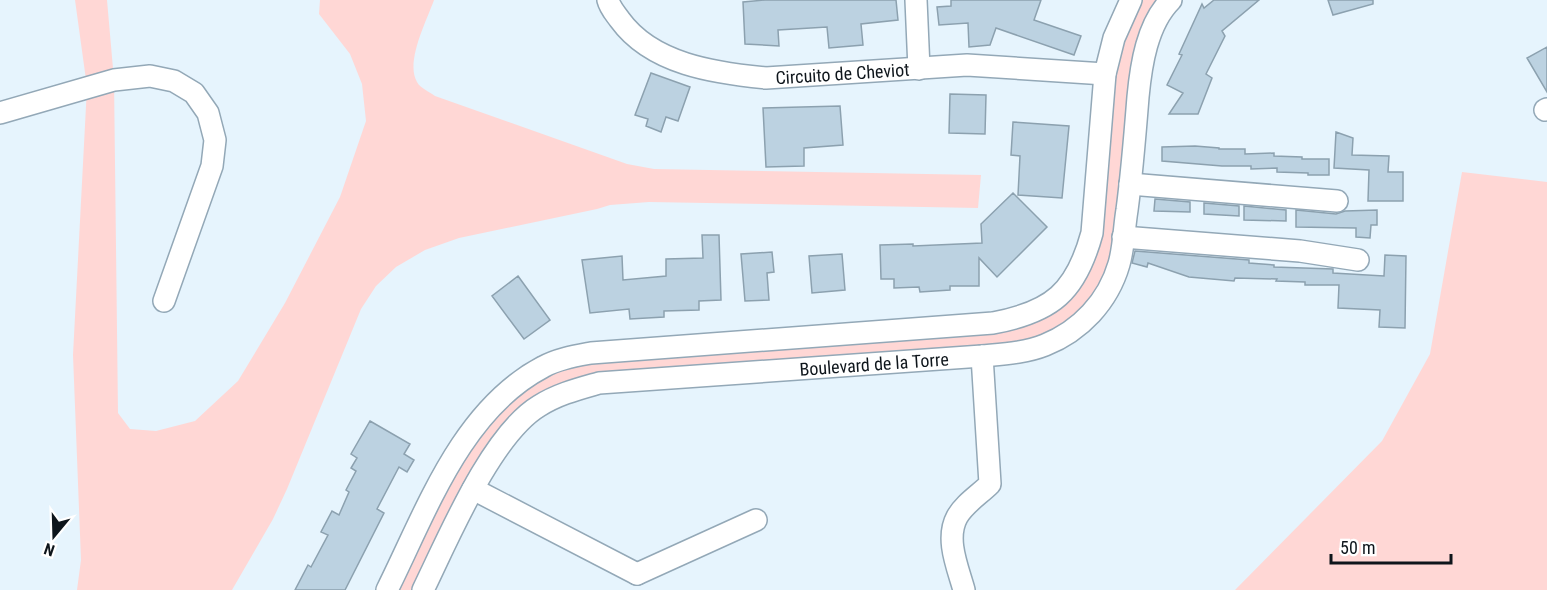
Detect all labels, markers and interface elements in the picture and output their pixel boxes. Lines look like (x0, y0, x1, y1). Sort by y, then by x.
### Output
street label: Circuito de Cheviot (775, 58, 910, 88)
street label: Boulevard de la Torre (799, 348, 949, 379)
north arrow (24, 506, 84, 566)
scale bar (1331, 527, 1451, 565)
text: 50 m (1340, 537, 1375, 558)
text: N (42, 539, 57, 560)

